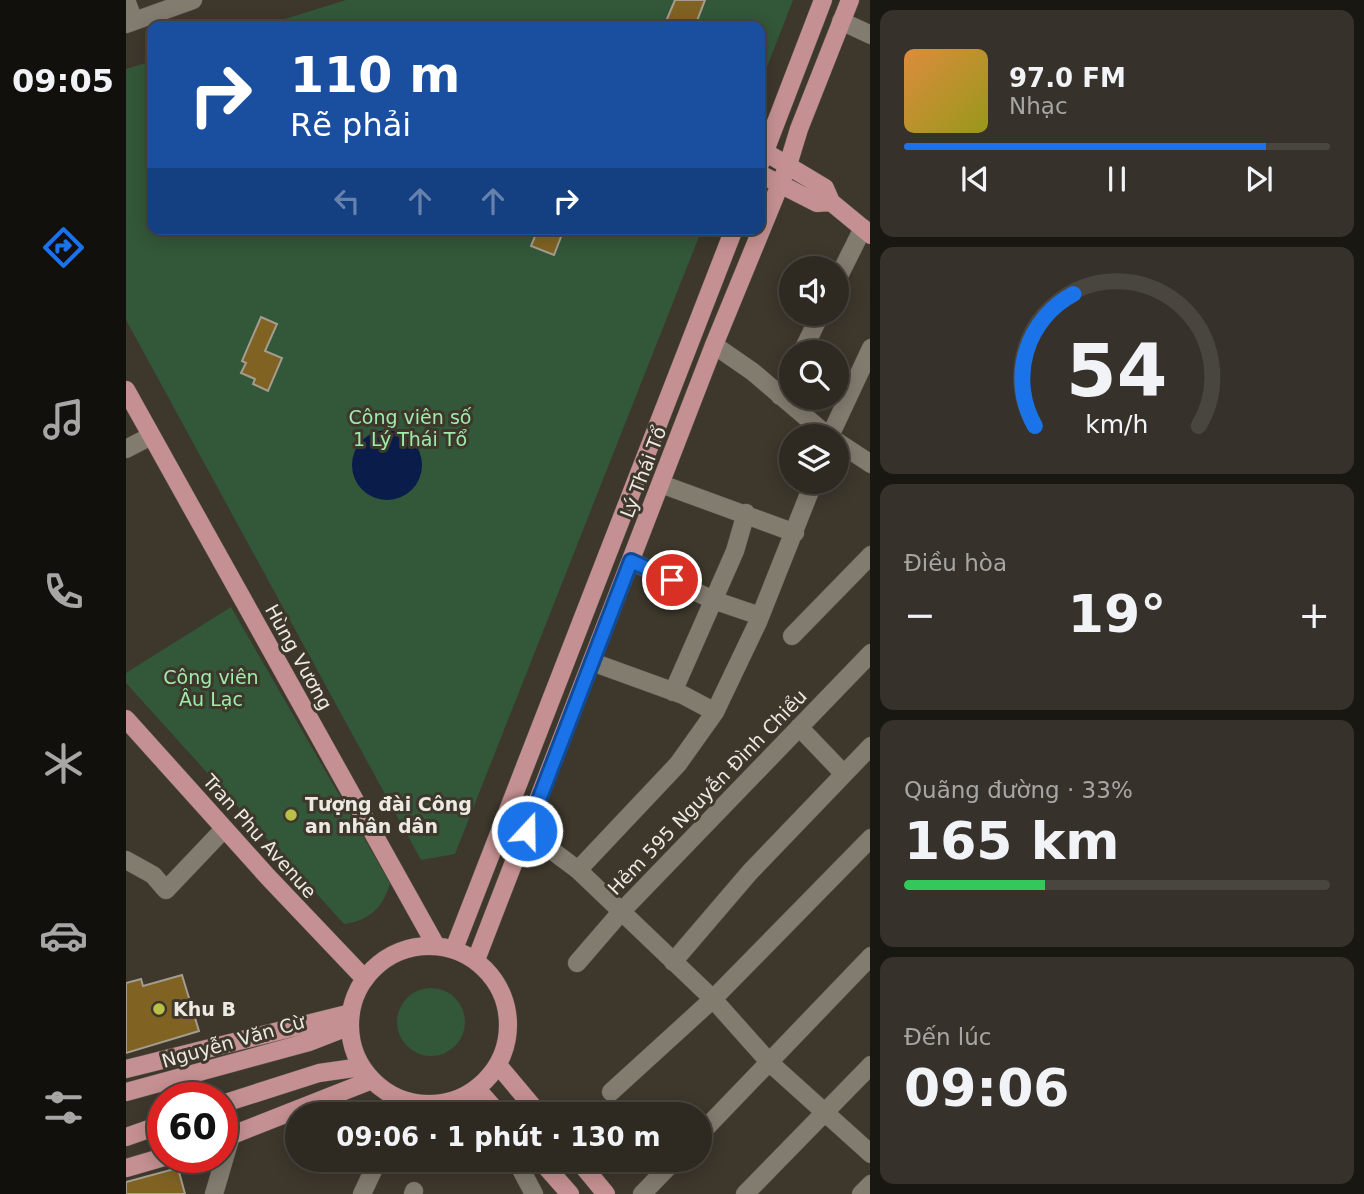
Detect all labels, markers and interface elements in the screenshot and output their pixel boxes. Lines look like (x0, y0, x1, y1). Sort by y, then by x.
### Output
text: 110 m (290, 47, 460, 104)
icon: right (175, 49, 266, 140)
text: 09:05 (12, 62, 114, 100)
text: 97.0 FM (1009, 63, 1126, 93)
text: Nhạc (1009, 93, 1068, 119)
text: Rẽ phải (290, 106, 411, 144)
icon: previous (956, 160, 994, 198)
icon: pause (1098, 160, 1136, 198)
icon: next (1240, 160, 1278, 198)
icon: left (328, 182, 366, 220)
icon: ahead (401, 182, 439, 220)
icon: ahead (474, 182, 512, 220)
icon: right (547, 182, 585, 220)
icon: directions (39, 223, 88, 272)
map controls (779, 256, 849, 494)
button: sound (779, 256, 849, 326)
text: 54 (1066, 329, 1168, 414)
button: search (779, 340, 849, 410)
icon: music (39, 395, 88, 444)
park label: Công viên số 1 Lý Thái Tổ (349, 406, 472, 450)
text: km/h (1085, 410, 1149, 439)
street label: Lý Thái Tổ (616, 423, 671, 521)
button: layers (779, 424, 849, 494)
pin (642, 550, 702, 610)
text: Điều hòa (904, 550, 1007, 576)
icon: arrive (653, 561, 691, 599)
icon: phone (39, 567, 88, 616)
text: 19° (1068, 584, 1166, 644)
text: − (904, 593, 936, 637)
text: + (1298, 593, 1330, 637)
street label: Hùng Vương (261, 600, 337, 714)
park label: Công viên Âu Lạc (163, 666, 259, 710)
street label: Hẻm 595 Nguyễn Ðình Chiểu (603, 685, 811, 899)
icon: climate (39, 739, 88, 788)
street label: Tran Phu Avenue (198, 769, 321, 902)
text: Quãng đường · 33% (904, 777, 1133, 803)
place label: Tượng đài Công an nhân dân (305, 793, 472, 837)
position arrow (490, 794, 564, 868)
marker: Tượng đài Công an nhân dân (283, 807, 299, 823)
text: 165 km (904, 811, 1119, 871)
icon: car (39, 911, 88, 960)
place label: Khu B (173, 998, 236, 1020)
marker: Khu B (151, 1001, 167, 1017)
street label: Nguyễn Văn Cừ (159, 1010, 308, 1072)
text: Đến lúc (904, 1024, 991, 1050)
text: 09:06 (904, 1058, 1070, 1118)
speed limit sign: 60 (147, 1082, 238, 1173)
icon: filters (39, 1083, 88, 1132)
text: 09:06 · 1 phút · 130 m (336, 1122, 661, 1152)

